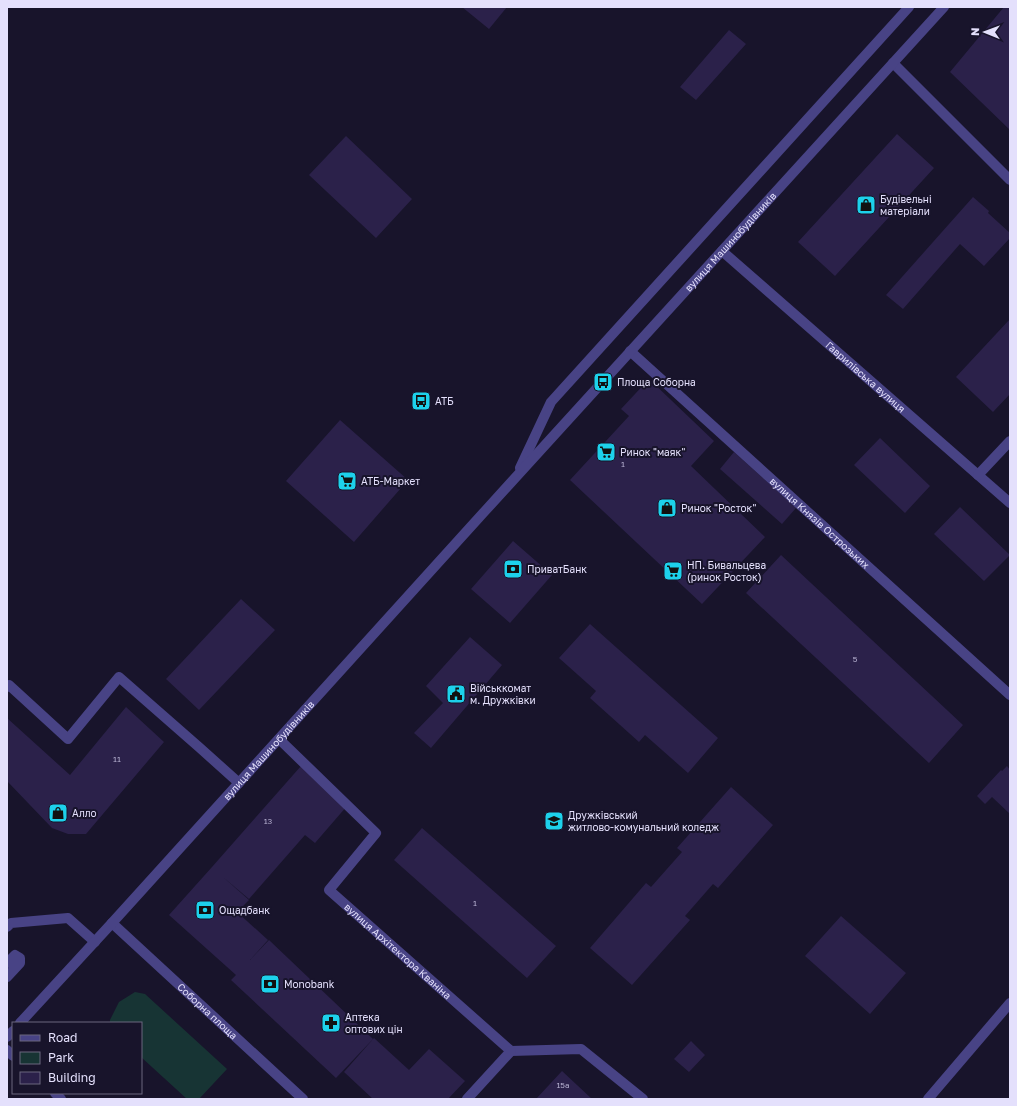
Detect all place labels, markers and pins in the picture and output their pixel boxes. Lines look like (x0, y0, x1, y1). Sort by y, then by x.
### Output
place label: Будівельні матеріали (880, 193, 932, 217)
shop icon: Будівельні матеріали (855, 194, 877, 216)
bus stop icon: Площа Соборна (592, 371, 614, 393)
place label: Площа Соборна (617, 376, 696, 388)
bus stop icon: АТБ (410, 390, 432, 412)
place label: АТБ (435, 395, 454, 407)
supermarket icon: Ринок "маяк" (595, 441, 617, 463)
place label: Ринок "маяк" (620, 446, 685, 458)
supermarket icon: АТБ-Маркет (336, 470, 358, 492)
place label: АТБ-Маркет (361, 475, 420, 487)
shop icon: Ринок "Росток" (656, 497, 678, 519)
place label: Ринок "Росток" (681, 502, 757, 514)
bank icon: ПриватБанк (502, 558, 524, 580)
place label: НП. Бивальцева (ринок Росток) (687, 559, 766, 583)
supermarket icon: НП. Бивальцева (ринок Росток) (662, 560, 684, 582)
place label: ПриватБанк (527, 563, 587, 575)
place label: Військкомат м. Дружківки (470, 682, 536, 706)
public building icon: Військкомат м. Дружківки (445, 683, 467, 705)
shop icon: Алло (47, 802, 69, 824)
place label: Алло (72, 807, 97, 819)
place label: Дружківський житлово-комунальний коледж (568, 809, 719, 833)
school or university icon: Дружківський житлово-комунальний коледж (543, 810, 565, 832)
bank icon: Ощадбанк (194, 899, 216, 921)
place label: Ощадбанк (219, 904, 270, 916)
bank icon: Monobank (259, 973, 281, 995)
place label: Monobank (284, 978, 335, 990)
place label: Аптека оптових цін (345, 1011, 403, 1035)
pharmacy icon: Аптека оптових цін (320, 1012, 342, 1034)

